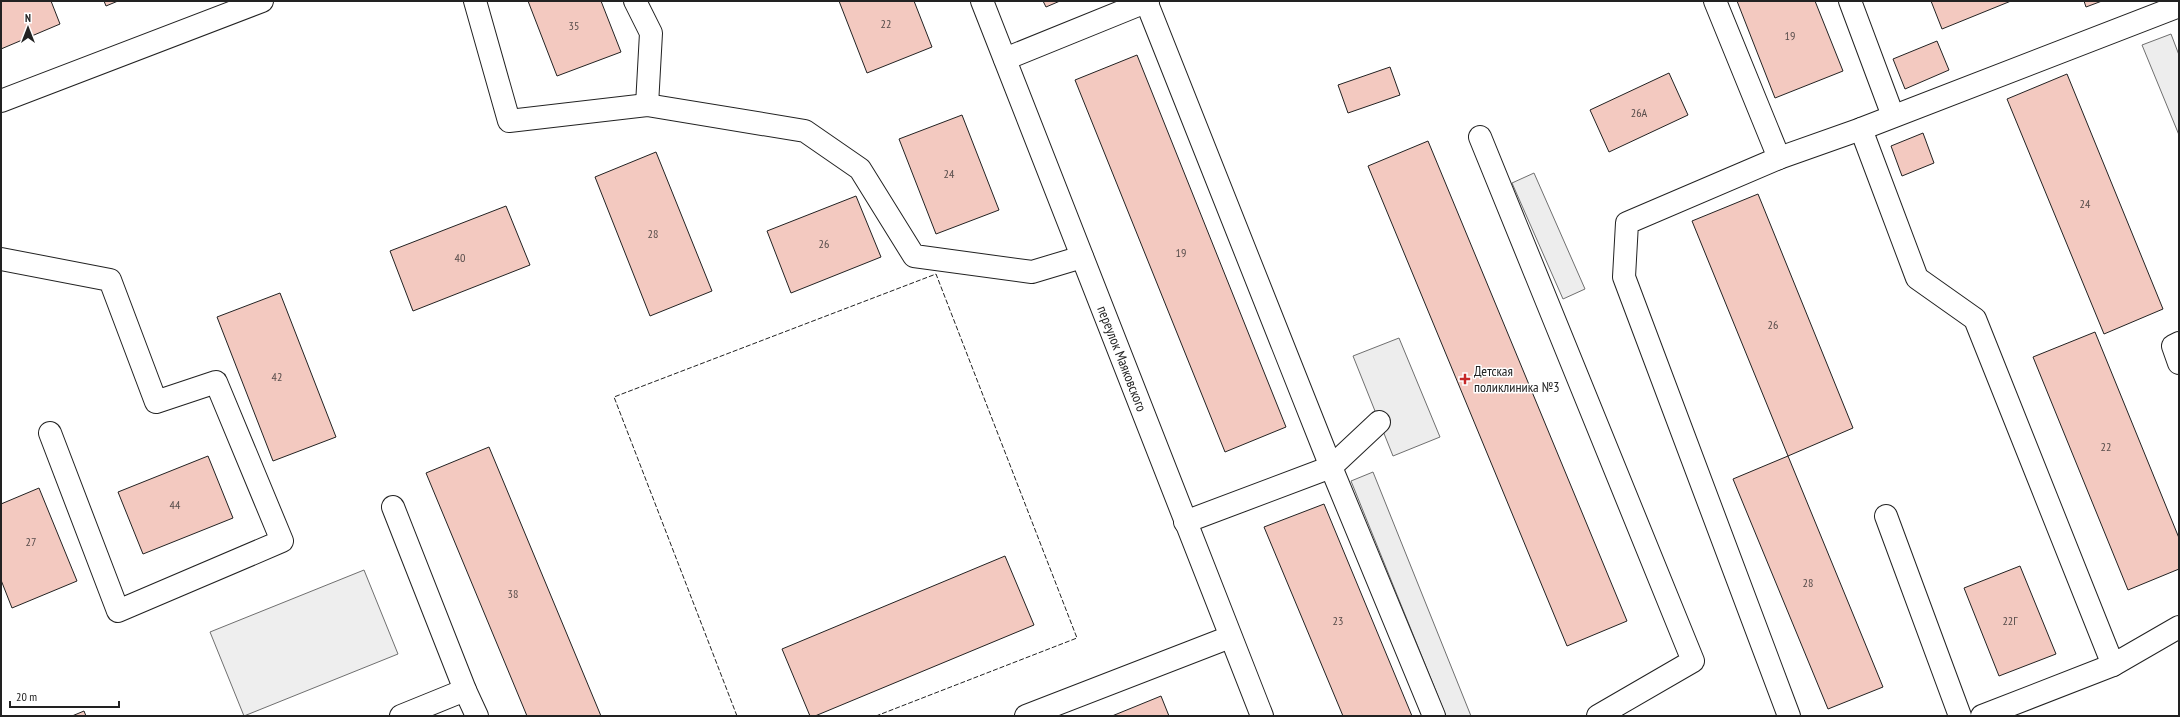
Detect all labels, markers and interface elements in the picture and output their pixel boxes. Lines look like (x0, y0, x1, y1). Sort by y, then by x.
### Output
north arrow (8, 8, 48, 48)
text: N (25, 11, 31, 25)
house number: 22 (881, 16, 891, 31)
house number: 35 (569, 18, 579, 33)
house number: 19 (1785, 28, 1795, 43)
house number: 26А (1631, 105, 1648, 120)
house number: 24 (944, 166, 955, 181)
house number: 24 (2080, 196, 2091, 211)
house number: 28 (648, 226, 658, 241)
house number: 26 (819, 236, 829, 251)
house number: 19 (1176, 245, 1186, 260)
house number: 40 (455, 250, 465, 265)
street label: переулок Маяковского (1093, 303, 1151, 414)
house number: 26 (1768, 317, 1778, 332)
place label: Детская поликлиника №3 (1474, 362, 1559, 396)
house number: 42 (272, 369, 282, 384)
marker: Детская поликлиника №3 (1459, 373, 1471, 385)
house number: 22 (2101, 439, 2111, 454)
house number: 44 (170, 497, 181, 512)
house number: 27 (26, 534, 36, 549)
house number: 28 (1803, 575, 1813, 590)
house number: 38 (508, 586, 518, 601)
house number: 23 (1333, 613, 1343, 628)
house number: 22Г (2002, 613, 2018, 628)
scale bar (10, 683, 119, 709)
text: 20 m (16, 689, 37, 704)

